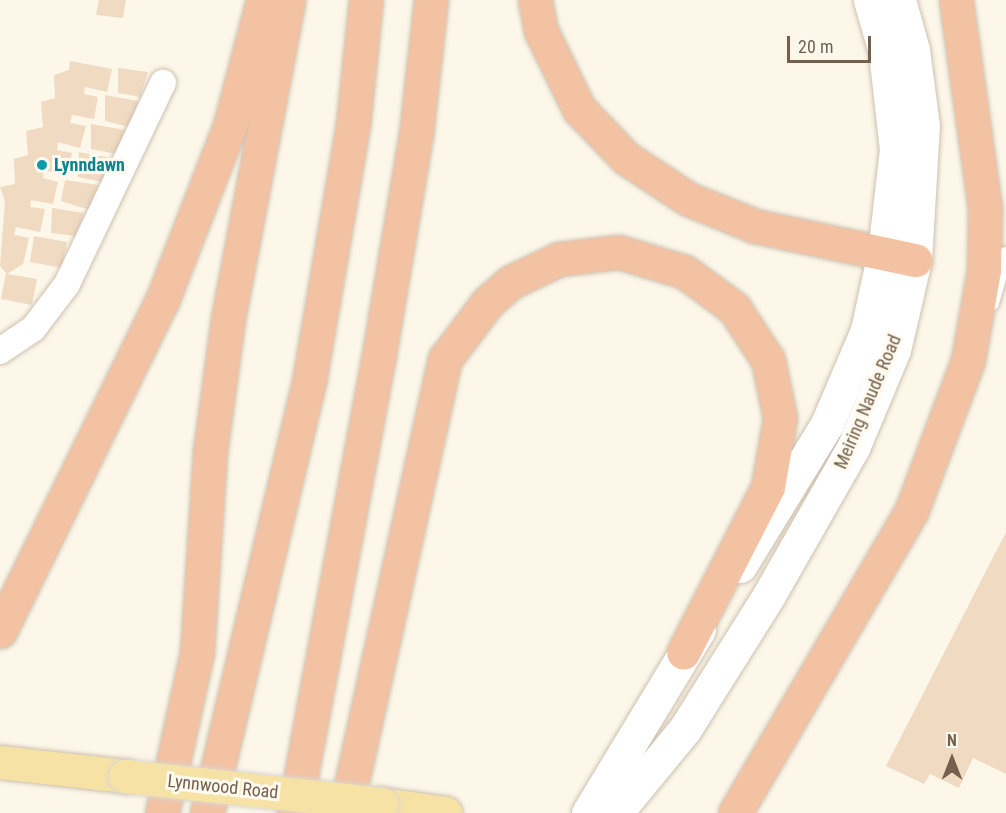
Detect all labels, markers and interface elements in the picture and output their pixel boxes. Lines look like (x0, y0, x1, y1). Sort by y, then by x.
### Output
scale bar (790, 24, 874, 62)
text: 20 m (798, 36, 833, 57)
place label: Lynndawn (54, 154, 125, 176)
marker: Lynndawn (35, 158, 49, 172)
street label: Meiring Naude Road (830, 332, 906, 472)
north arrow (922, 729, 982, 789)
text: N (947, 731, 957, 750)
street label: Lynnwood Road (167, 770, 279, 804)

